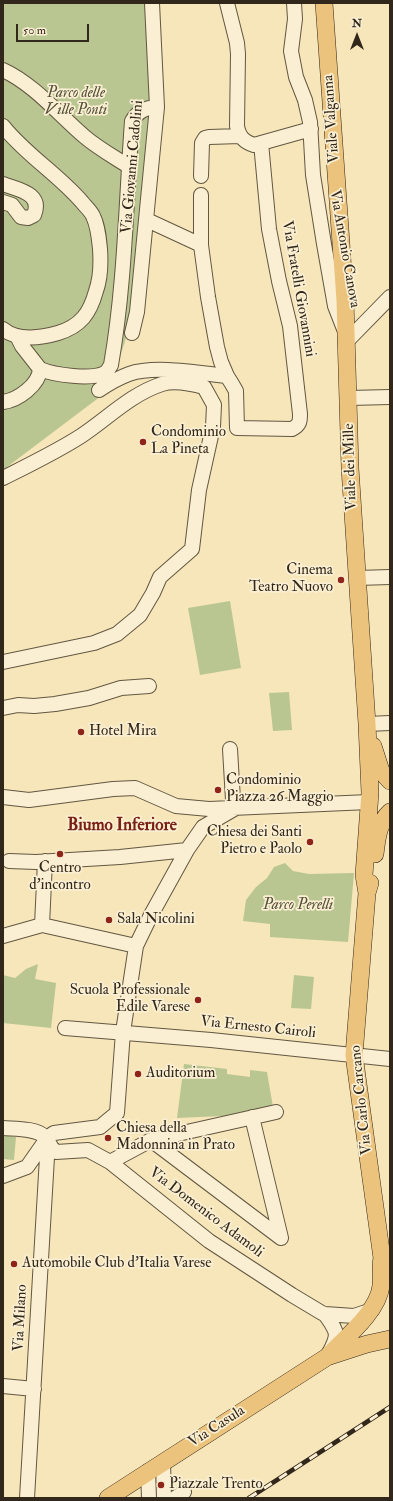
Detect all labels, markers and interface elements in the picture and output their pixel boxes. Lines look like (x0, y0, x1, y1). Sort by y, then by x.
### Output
scale bar (18, 16, 91, 42)
north arrow (337, 16, 377, 56)
text: N (352, 17, 362, 30)
text: 50 m (23, 23, 46, 38)
street label: Viale Valganna (320, 74, 344, 164)
park label: Parco delle Ville Ponti (45, 85, 107, 120)
street label: Via Giovanni Cadolini (118, 100, 148, 234)
street label: Via Antonio Canova (325, 189, 363, 309)
street label: Via Fratelli Giovannini (277, 219, 319, 359)
street label: Viale dei Mille (340, 423, 362, 511)
place label: Condominio La Pineta (151, 424, 226, 459)
marker: Condominio La Pineta (138, 437, 148, 447)
place label: Cinema Teatro Nuovo (249, 562, 333, 597)
marker: Cinema Teatro Nuovo (336, 575, 346, 585)
place label: Hotel Mira (89, 723, 157, 741)
marker: Hotel Mira (76, 727, 86, 737)
place label: Condominio Piazza 26 Maggio (226, 772, 334, 807)
marker: Condominio Piazza 26 Maggio (213, 785, 223, 795)
district label: Biumo Inferiore (67, 816, 177, 836)
place label: Chiesa dei Santi Pietro e Paolo (207, 824, 302, 859)
marker: Chiesa dei Santi Pietro e Paolo (305, 837, 315, 847)
marker: Centro d'incontro (55, 849, 65, 859)
place label: Centro d'incontro (29, 860, 91, 895)
park label: Parco Perelli (263, 897, 333, 915)
place label: Sala Nicolini (117, 911, 195, 929)
marker: Sala Nicolini (104, 915, 114, 925)
place label: Scuola Professionale Edile Varese (70, 982, 190, 1017)
marker: Scuola Professionale Edile Varese (193, 995, 203, 1005)
street label: Via Ernesto Cairoli (199, 1013, 317, 1043)
street label: Via Carlo Carcano (347, 1044, 377, 1156)
place label: Auditorium (146, 1065, 215, 1083)
marker: Auditorium (133, 1069, 143, 1079)
place label: Chiesa della Madonnina in Prato (116, 1120, 235, 1155)
marker: Chiesa della Madonnina in Prato (103, 1133, 113, 1143)
street label: Via Domenico Adamoli (145, 1164, 267, 1262)
place label: Automobile Club d'Italia Varese (22, 1255, 211, 1273)
marker: Automobile Club d'Italia Varese (9, 1259, 19, 1269)
street label: Via Milano (10, 1284, 32, 1352)
street label: Via Casula (185, 1402, 249, 1452)
place label: Piazzale Trento (169, 1476, 263, 1494)
marker: Piazzale Trento (156, 1480, 166, 1490)

